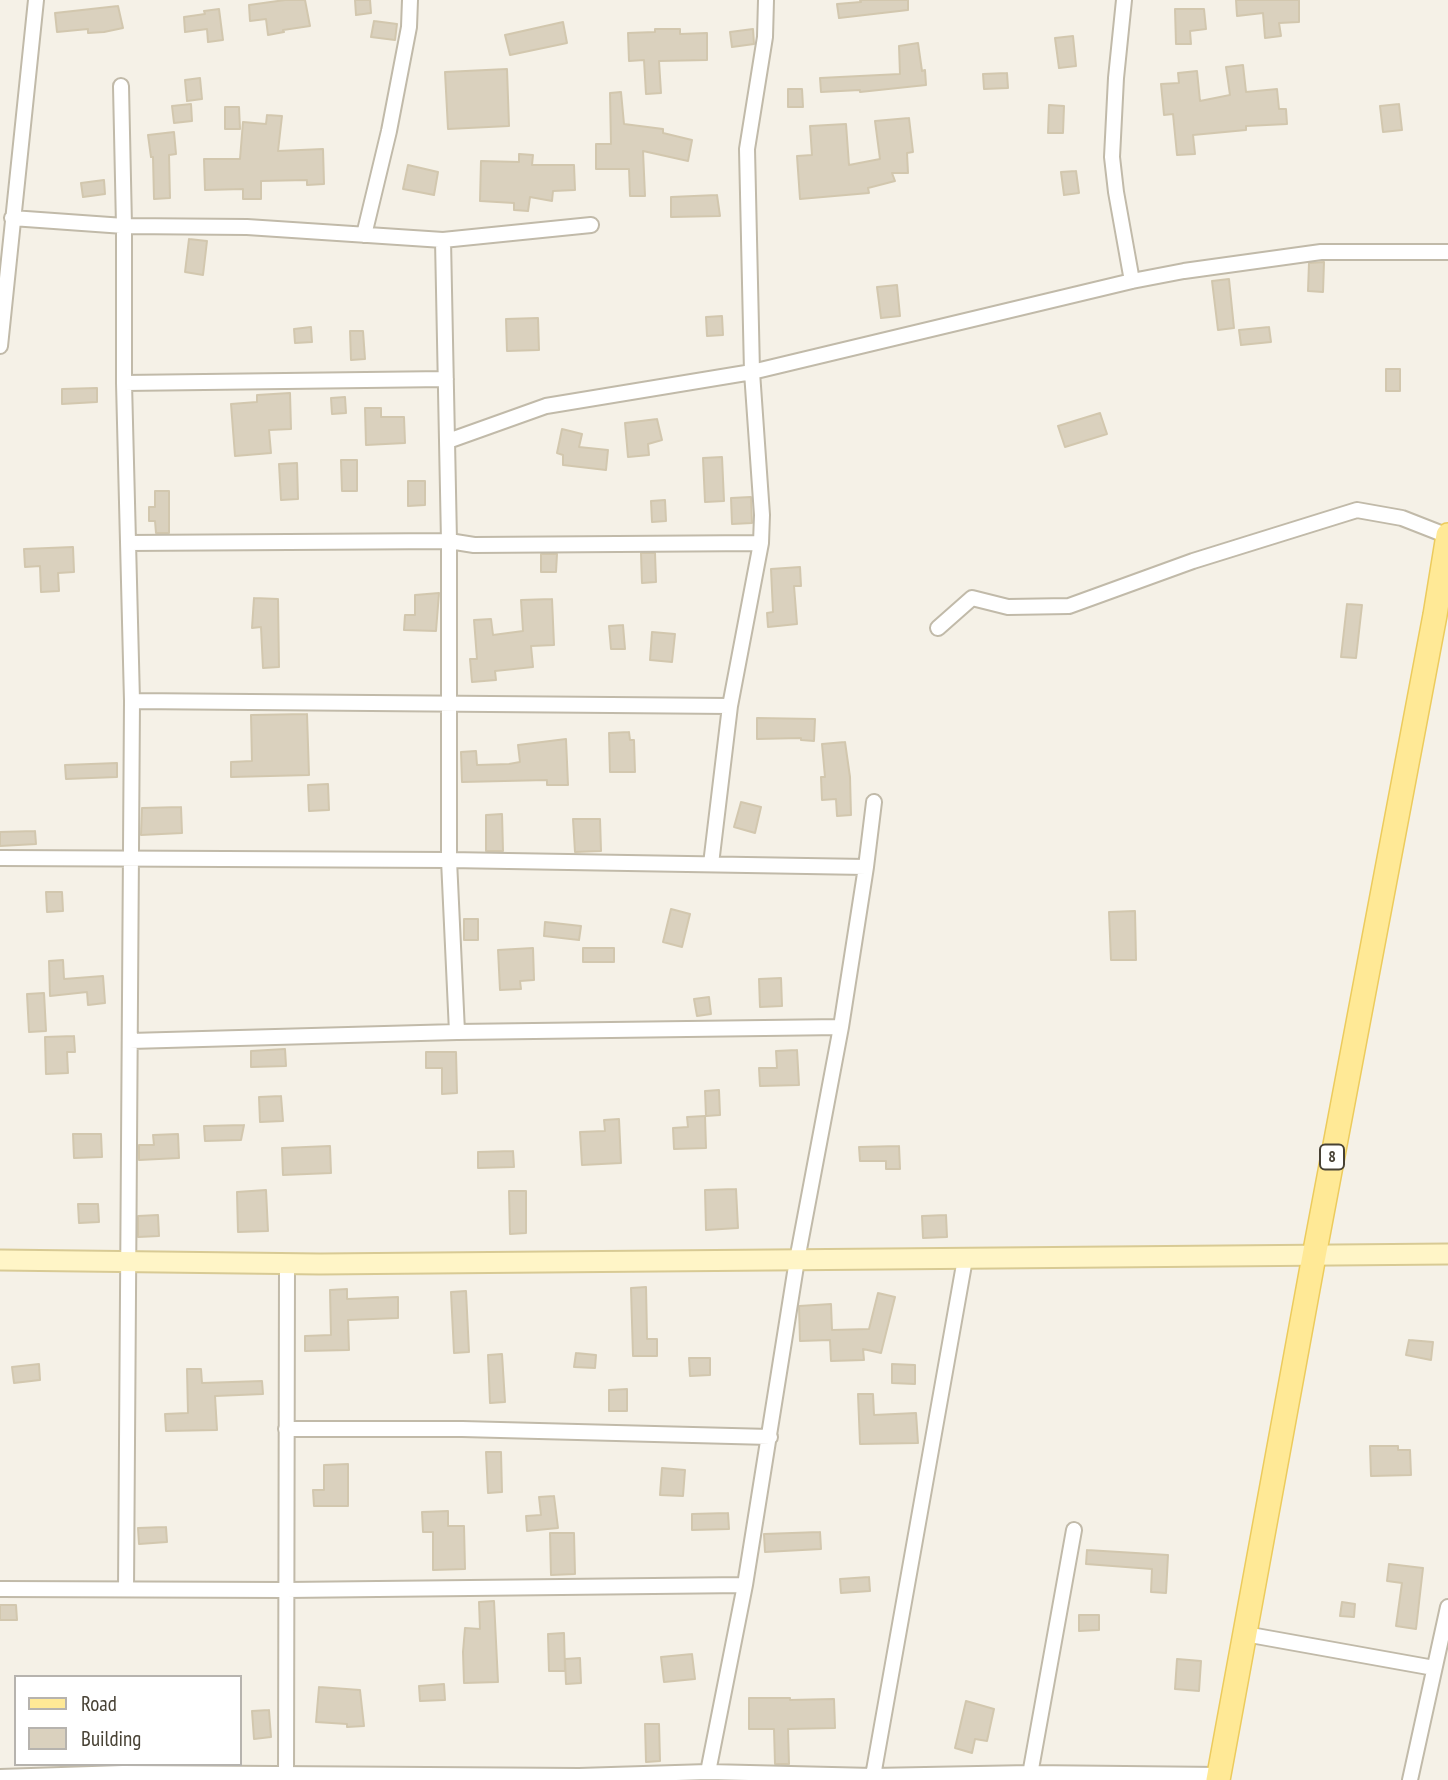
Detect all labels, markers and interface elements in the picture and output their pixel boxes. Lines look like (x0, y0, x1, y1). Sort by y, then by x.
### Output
road number: 8 (1320, 1144, 1344, 1170)
legend (14, 1675, 242, 1766)
text: Road (81, 1690, 117, 1717)
text: Building (81, 1725, 141, 1752)

